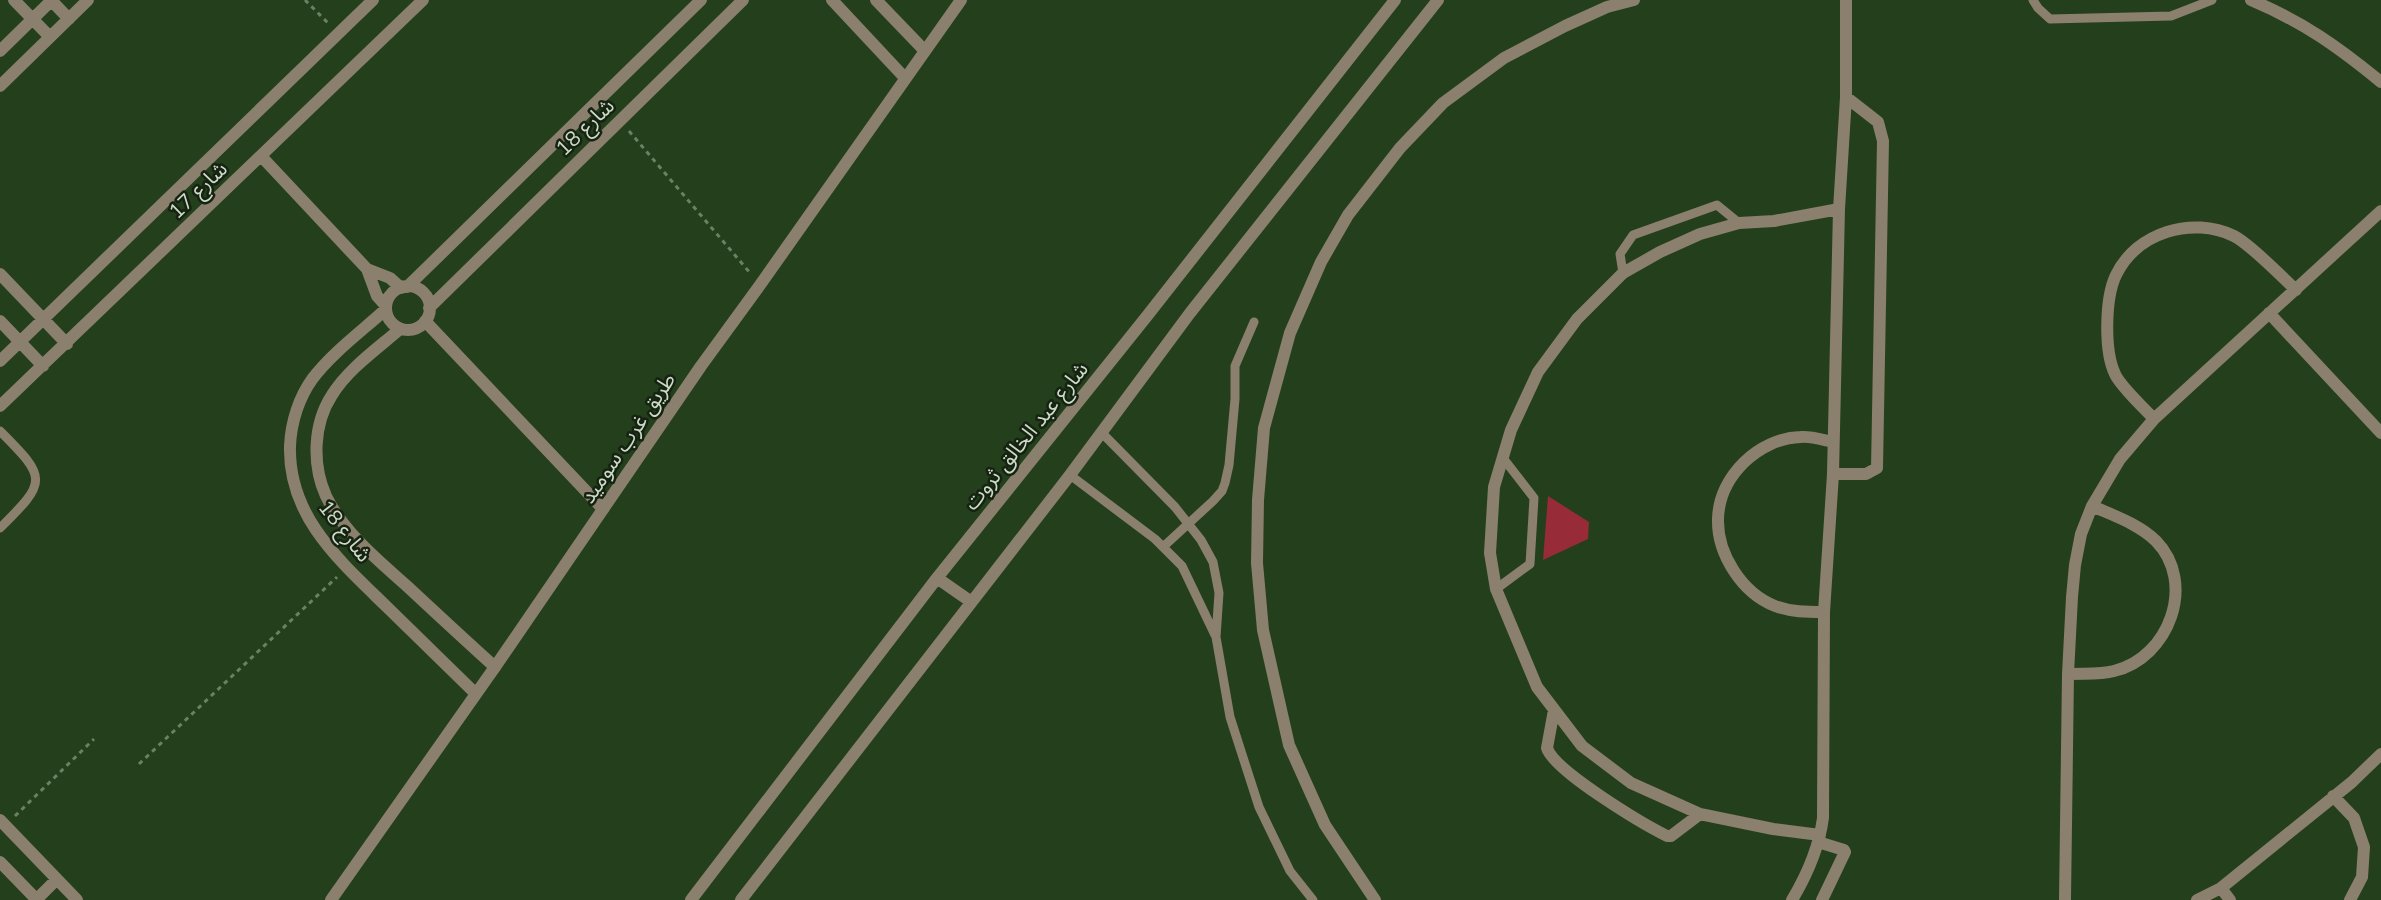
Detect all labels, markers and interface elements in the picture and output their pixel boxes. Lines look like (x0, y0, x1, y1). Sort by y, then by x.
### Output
street label: شارع 18 (550, 92, 621, 163)
street label: شارع 17 (163, 155, 234, 226)
street label: شارع عبد الخالق ثروت (957, 356, 1095, 517)
street label: طريق غرب سوميد (574, 367, 682, 509)
street label: شارع 18 (311, 494, 378, 568)

